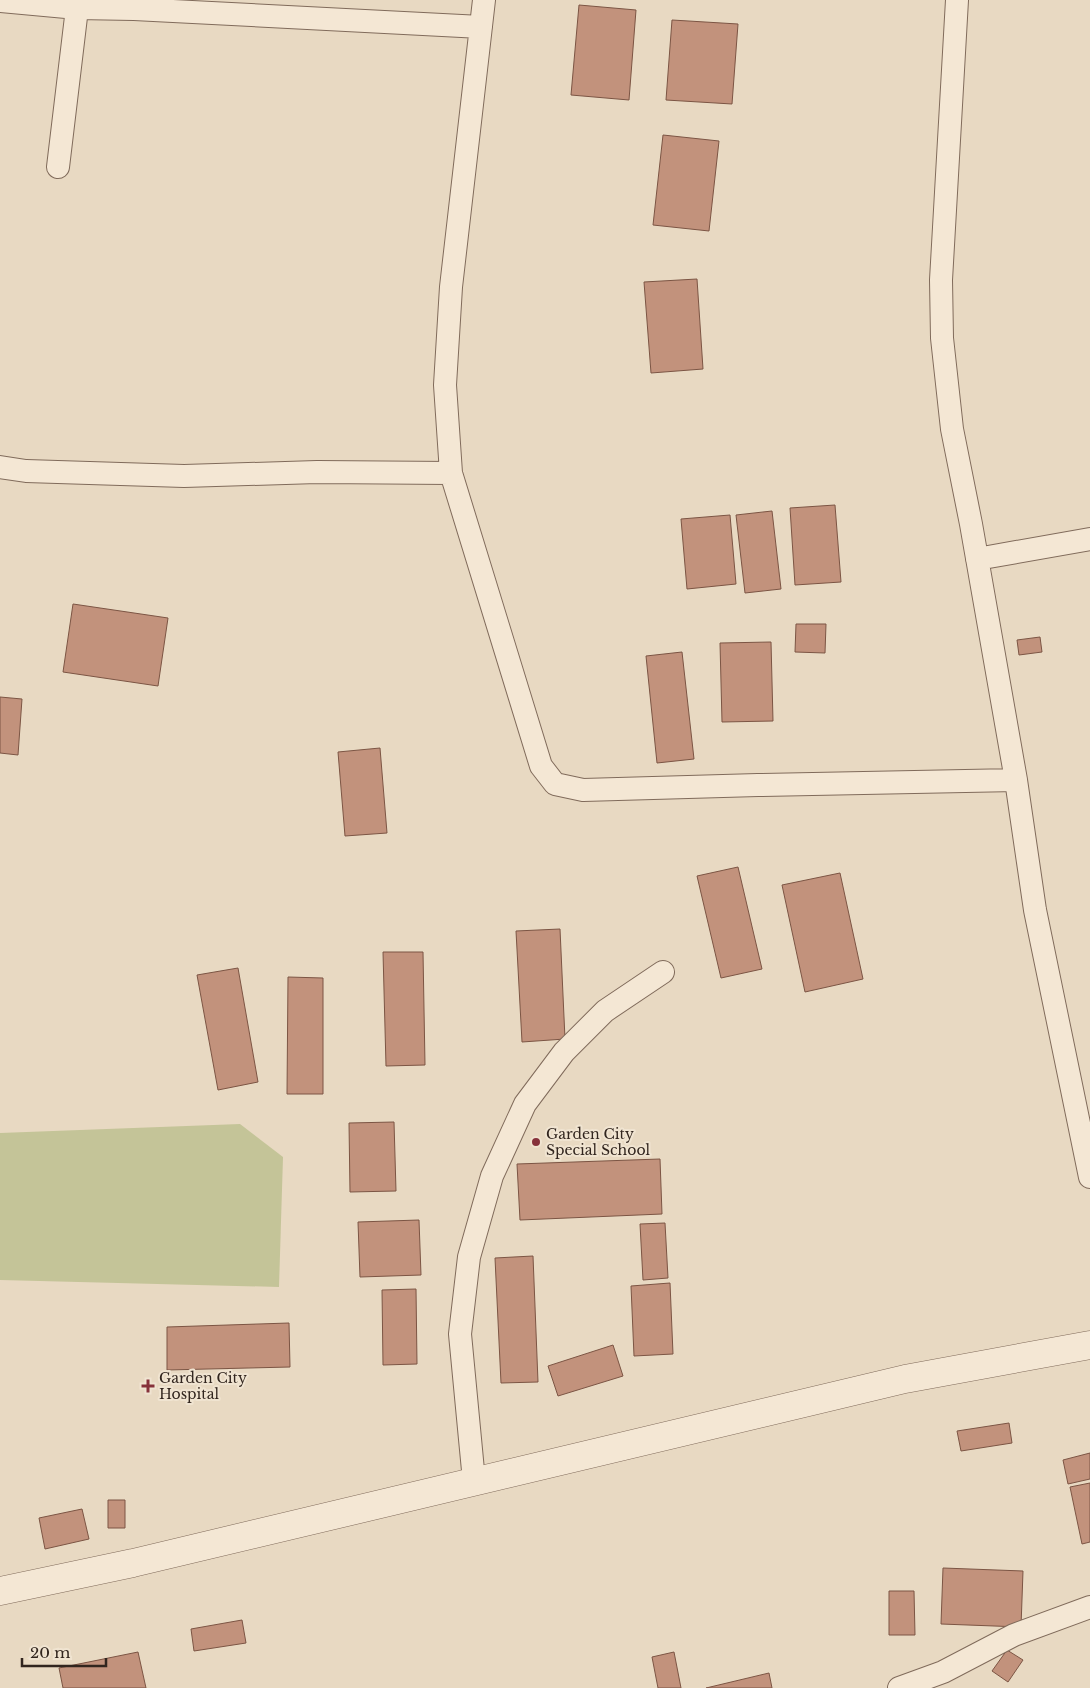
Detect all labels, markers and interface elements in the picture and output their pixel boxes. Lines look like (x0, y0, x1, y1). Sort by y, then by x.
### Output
place label: Garden City Special School (546, 1125, 651, 1159)
marker: Garden City Special School (530, 1136, 542, 1148)
place label: Garden City Hospital (159, 1369, 247, 1403)
marker: Garden City Hospital (141, 1379, 155, 1393)
scale bar (22, 1636, 106, 1668)
text: 20 m (30, 1643, 70, 1662)

